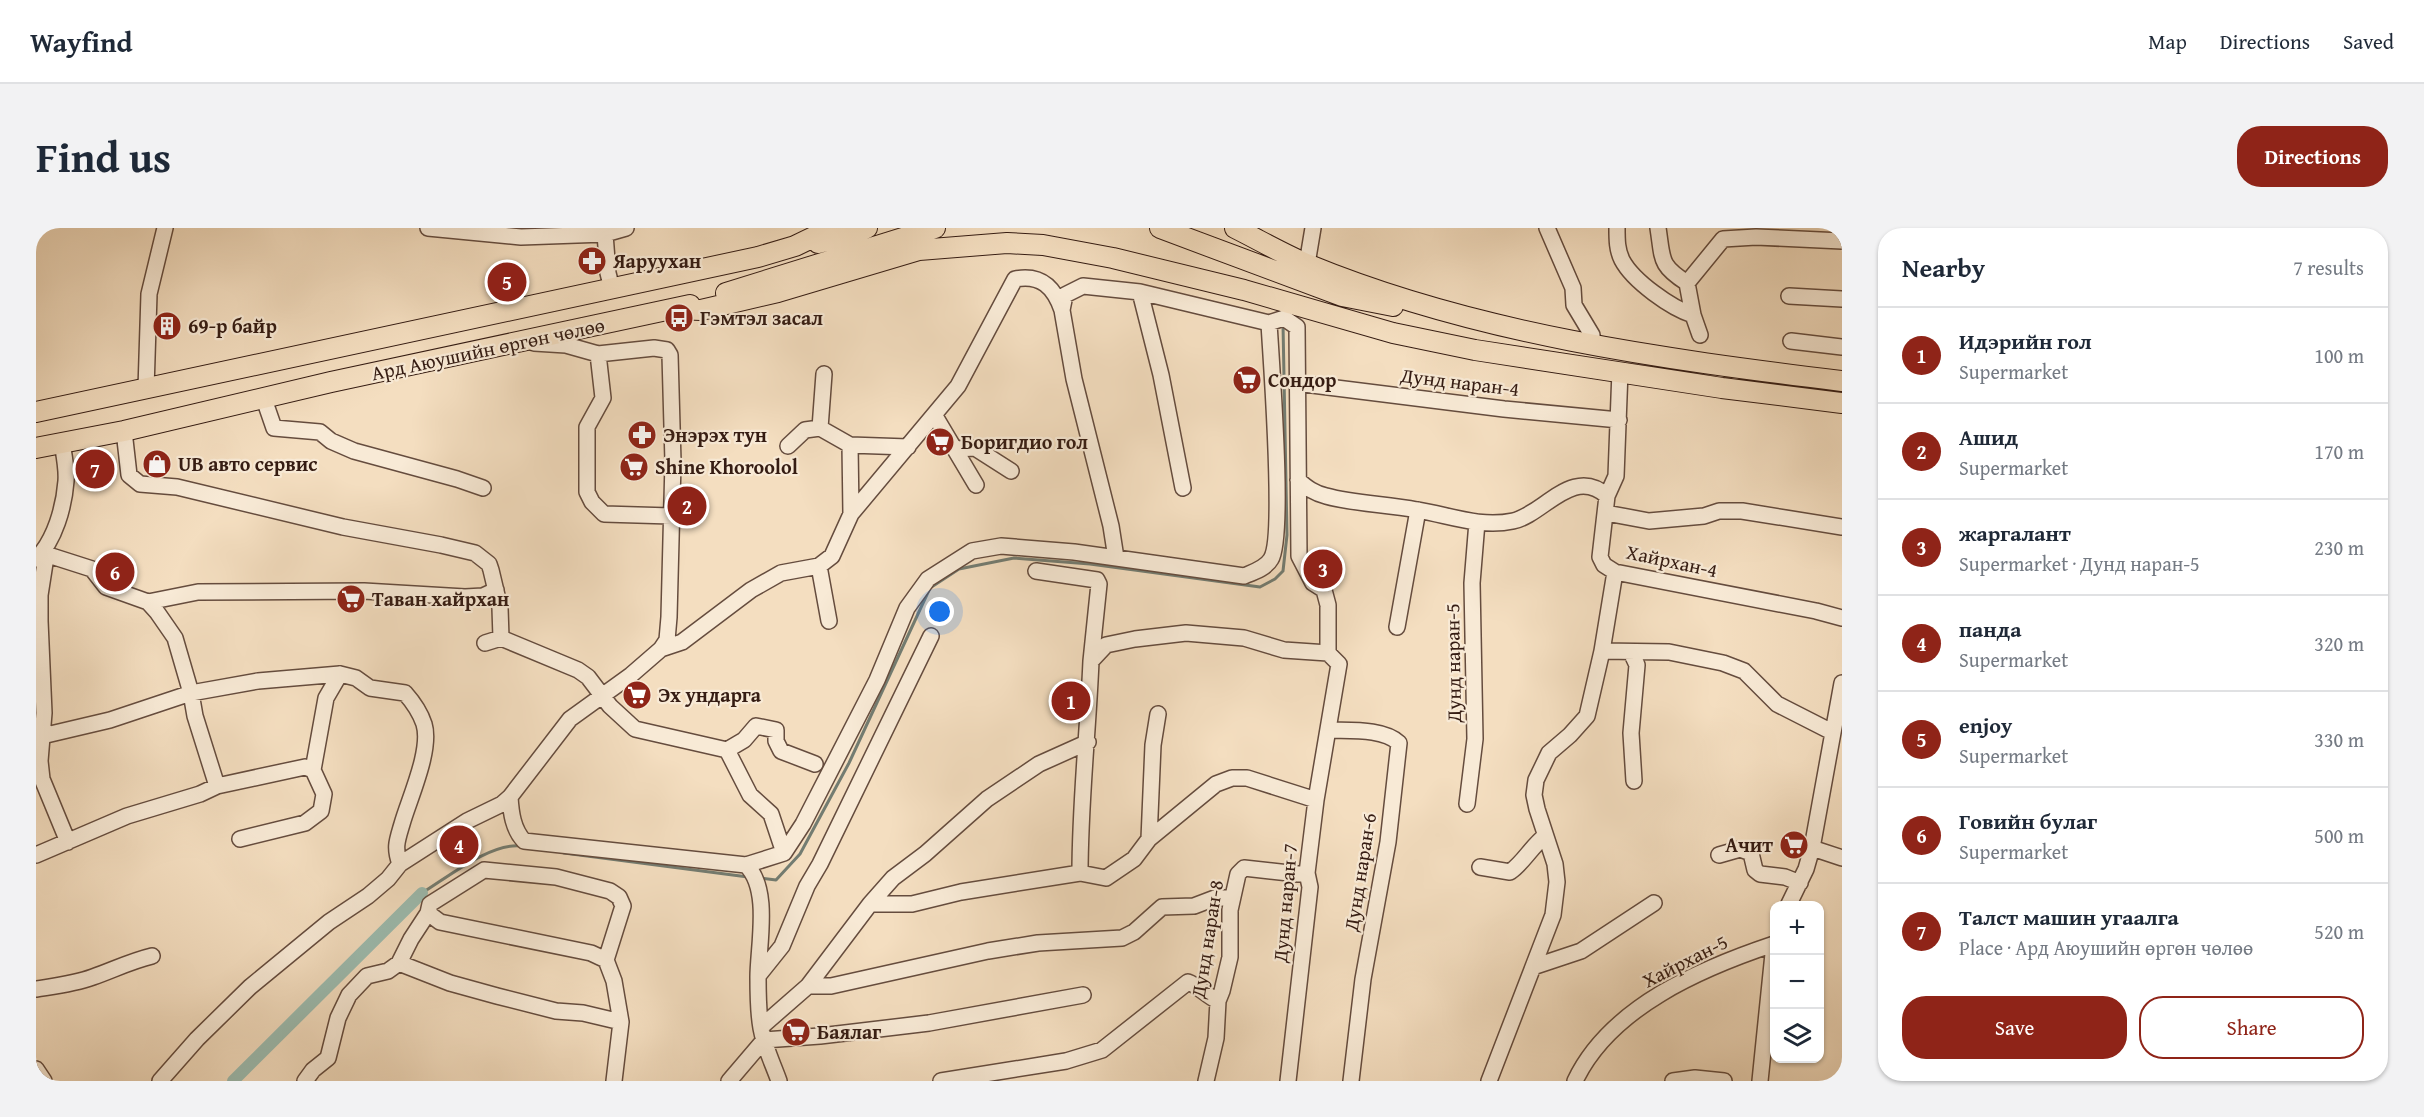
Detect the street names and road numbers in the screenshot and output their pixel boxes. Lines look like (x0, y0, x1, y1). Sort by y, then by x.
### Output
street label: Ард Аюушийн өргөн чөлөө (369, 310, 607, 387)
street label: Дунд наран-4 (1398, 360, 1521, 403)
street label: Хайрхан-4 (1624, 537, 1720, 584)
street label: Дунд наран-5 (1437, 603, 1468, 724)
street label: Дунд наран-6 (1336, 811, 1383, 934)
street label: Дунд наран-7 (1265, 842, 1304, 965)
street label: Дунд наран-8 (1183, 878, 1230, 1001)
street label: Хайрхан-5 (1637, 927, 1733, 994)

